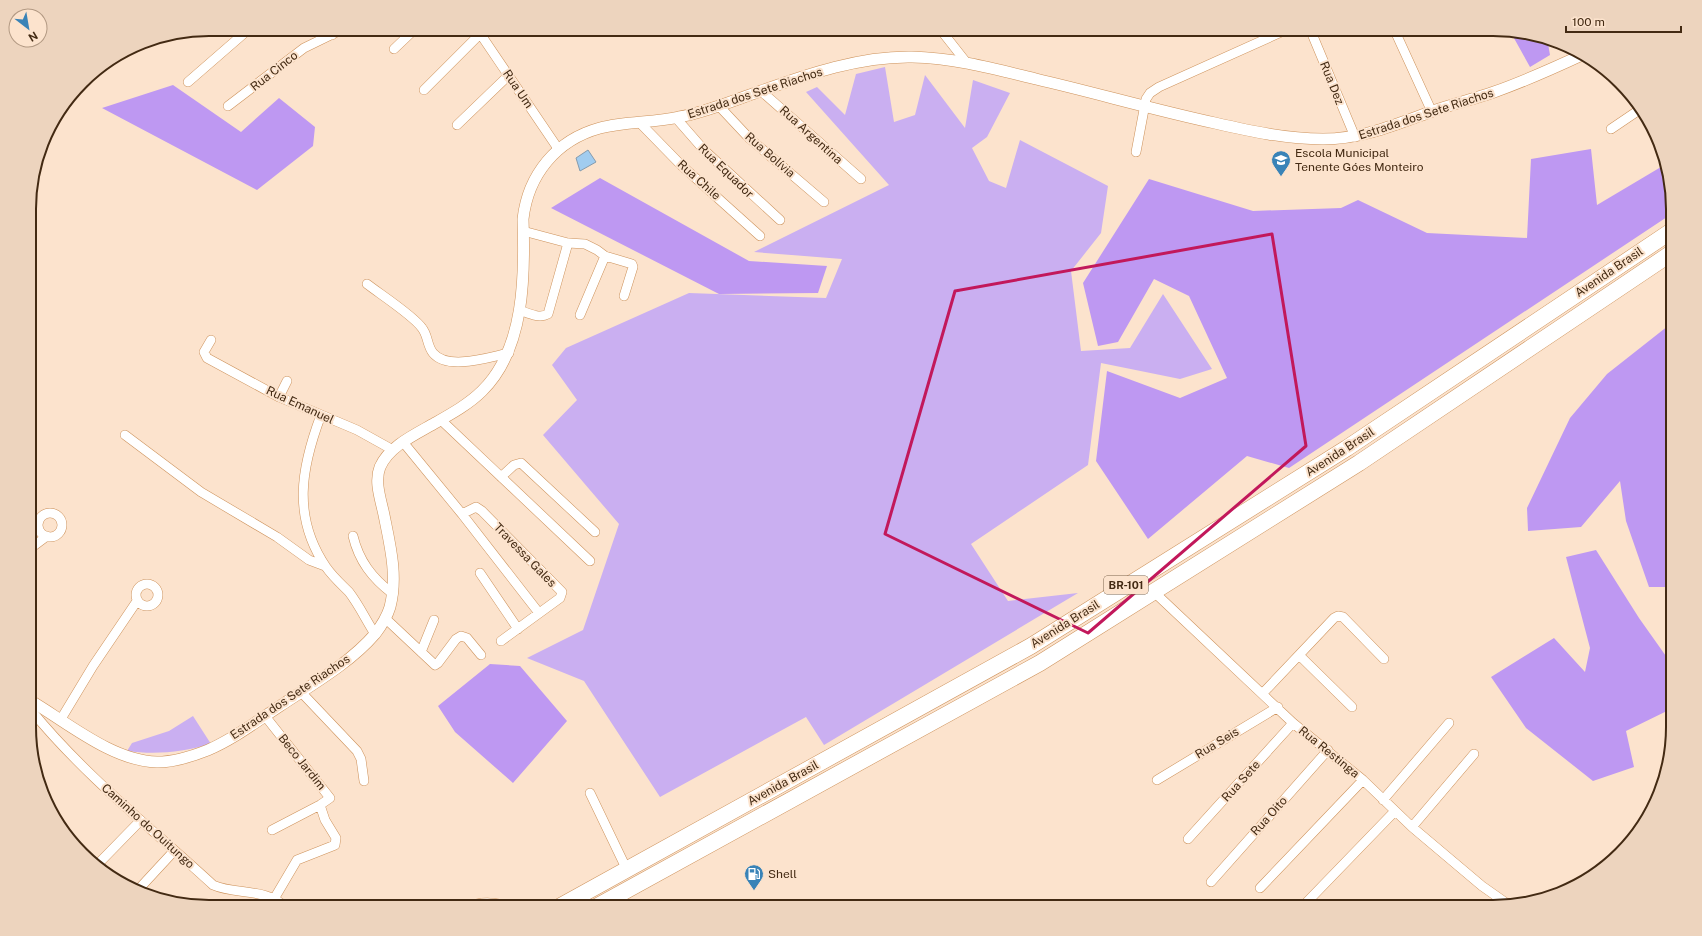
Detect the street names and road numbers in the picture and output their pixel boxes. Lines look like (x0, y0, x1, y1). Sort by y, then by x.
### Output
street label: Rua Cinco (248, 48, 301, 94)
street label: Rua Dez (1317, 59, 1347, 107)
street label: Estrada dos Sete Riachos (686, 65, 824, 121)
street label: Rua Um (500, 67, 536, 111)
street label: Estrada dos Sete Riachos (1357, 86, 1495, 142)
street label: Rua Argentina (777, 103, 845, 167)
street label: Rua Bolívia (742, 130, 798, 180)
street label: Rua Equador (695, 141, 757, 201)
street label: Rua Chile (675, 157, 723, 203)
street label: Avenida Brasil (1572, 244, 1646, 300)
street label: Rua Emanuel (264, 383, 336, 427)
street label: Avenida Brasil (1303, 424, 1377, 479)
street label: Travessa Gales (491, 520, 559, 590)
road number: BR-101 (1104, 576, 1148, 594)
street label: Avenida Brasil (1028, 597, 1103, 651)
street label: Estrada dos Sete Riachos (228, 652, 352, 742)
street label: Rua Restinga (1296, 723, 1362, 781)
street label: Rua Seis (1193, 725, 1241, 761)
street label: Beco Jardim (275, 731, 329, 793)
street label: Rua Sete (1219, 757, 1263, 804)
street label: Avenida Brasil (745, 758, 821, 808)
street label: Caminho do Ouitungo (99, 781, 197, 871)
street label: Rua Oito (1248, 794, 1290, 838)

